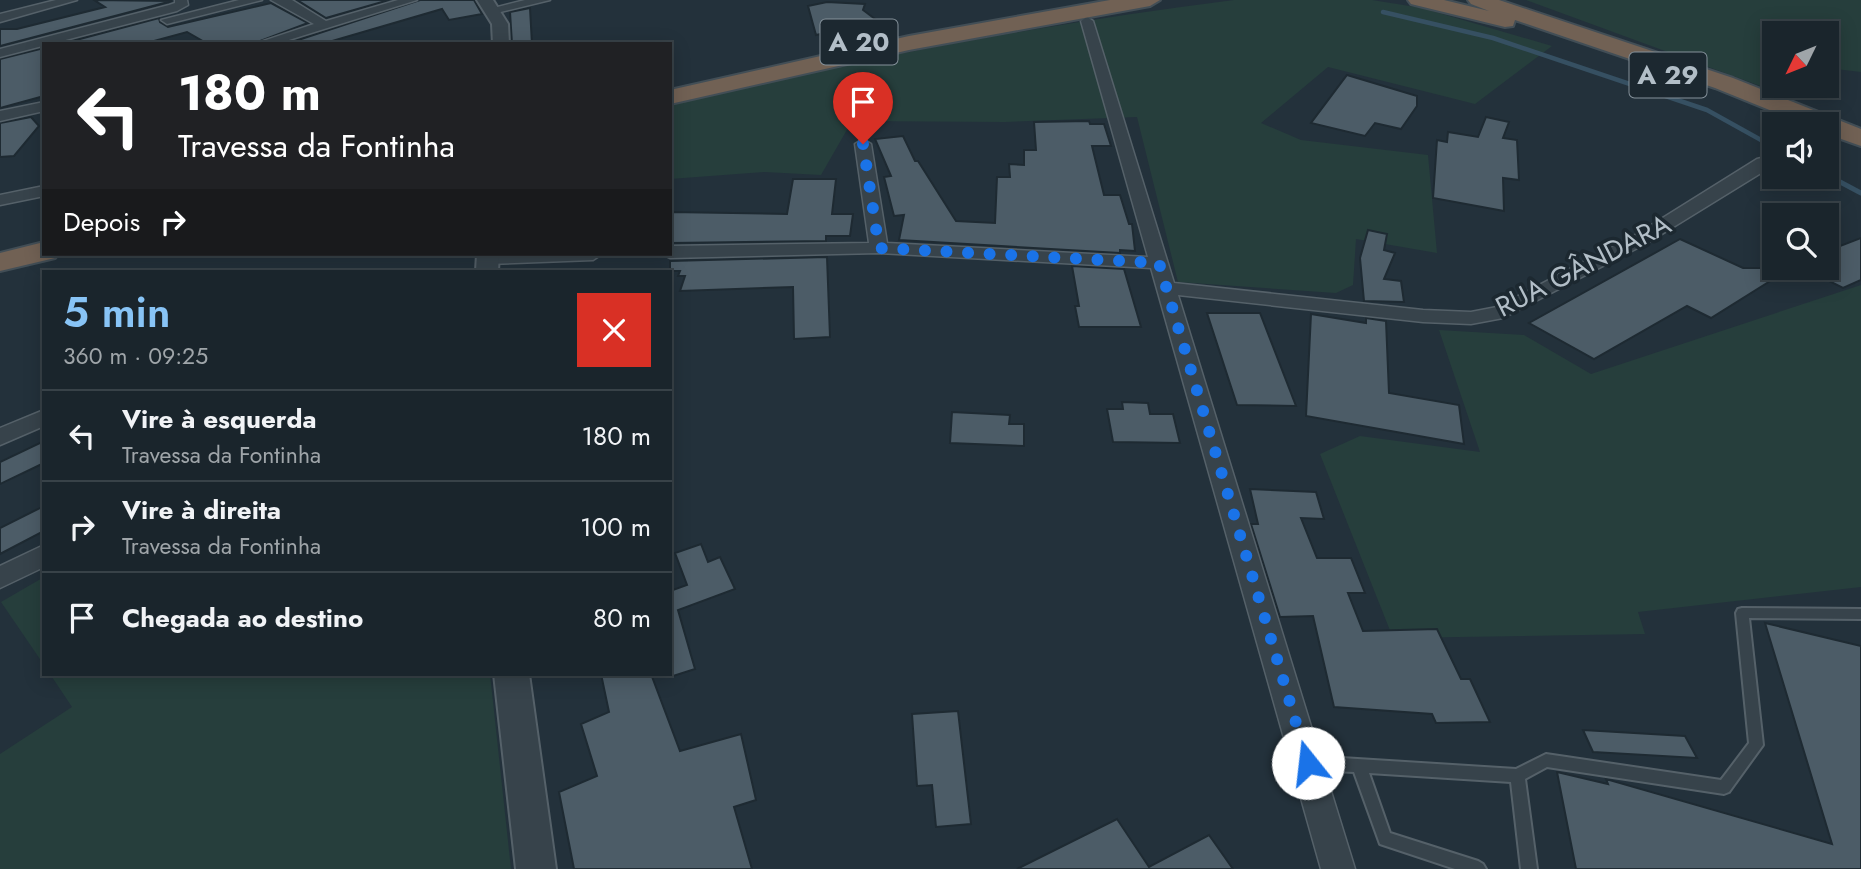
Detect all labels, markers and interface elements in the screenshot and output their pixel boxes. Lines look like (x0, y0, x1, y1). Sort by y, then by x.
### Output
road number: A 20 (820, 20, 898, 64)
north arrow (1762, 21, 1839, 98)
map controls (1762, 21, 1839, 280)
road number: A 29 (1630, 52, 1706, 97)
text: 180 m (178, 58, 321, 128)
icon: left (63, 70, 154, 161)
pin (833, 72, 893, 144)
icon: arrive (844, 83, 882, 121)
button: sound (1762, 112, 1839, 189)
text: Travessa da Fontinha (178, 123, 455, 169)
text: Depois (63, 203, 140, 241)
icon: right (154, 203, 192, 241)
street label: RUA GÂNDARA (1488, 203, 1679, 327)
button: search (1762, 203, 1839, 280)
text: 5 min (63, 282, 170, 343)
button: close (577, 293, 651, 367)
text: 360 m · 09:25 (63, 339, 208, 373)
text: Vire à esquerda (122, 400, 317, 438)
icon: left (63, 417, 101, 455)
text: 180 m (581, 417, 651, 455)
text: Travessa da Fontinha (122, 438, 321, 472)
text: Vire à direita (122, 491, 281, 529)
icon: right (63, 508, 101, 546)
text: 100 m (580, 508, 651, 546)
text: Travessa da Fontinha (122, 529, 321, 563)
icon: arrive (63, 599, 101, 637)
text: Chegada ao destino (122, 599, 363, 637)
text: 80 m (593, 599, 651, 637)
position arrow (1271, 726, 1345, 800)

